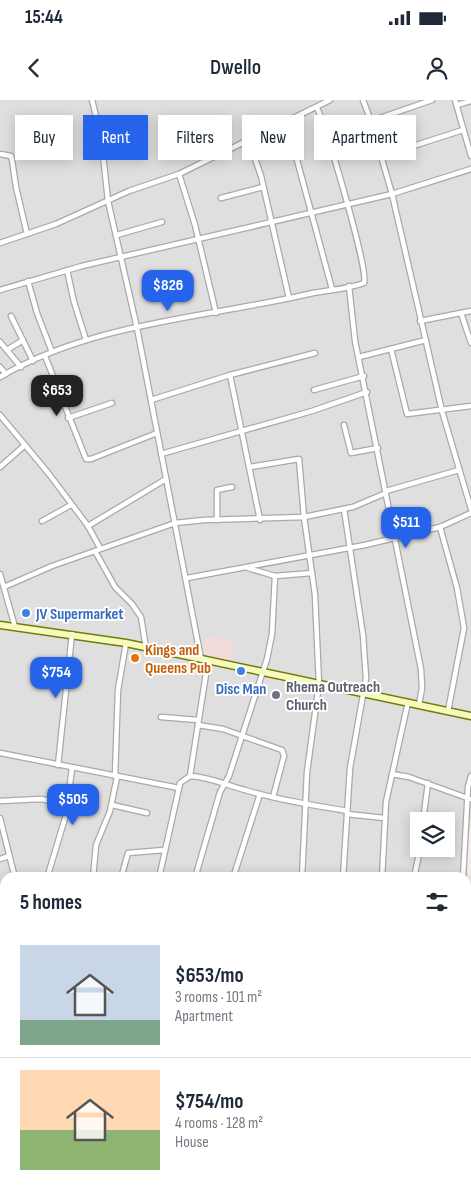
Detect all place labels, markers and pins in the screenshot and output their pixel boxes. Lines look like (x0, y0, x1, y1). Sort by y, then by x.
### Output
pin: $826 (138, 270, 198, 312)
pin: $653 (27, 374, 87, 417)
pin: $511 (376, 506, 436, 549)
place label: JV Supermarket (35, 605, 124, 624)
marker: JV Supermarket (20, 607, 32, 619)
place label: Kings and Queens Pub (145, 641, 211, 678)
marker: Kings and Queens Pub (129, 652, 141, 664)
pin: $754 (26, 656, 86, 699)
marker: Disc Man (235, 665, 247, 677)
place label: Rhema Outreach Church (286, 678, 380, 715)
place label: Disc Man (216, 680, 266, 699)
marker: Rhema Outreach Church (270, 689, 282, 701)
pin: $505 (43, 784, 103, 826)

